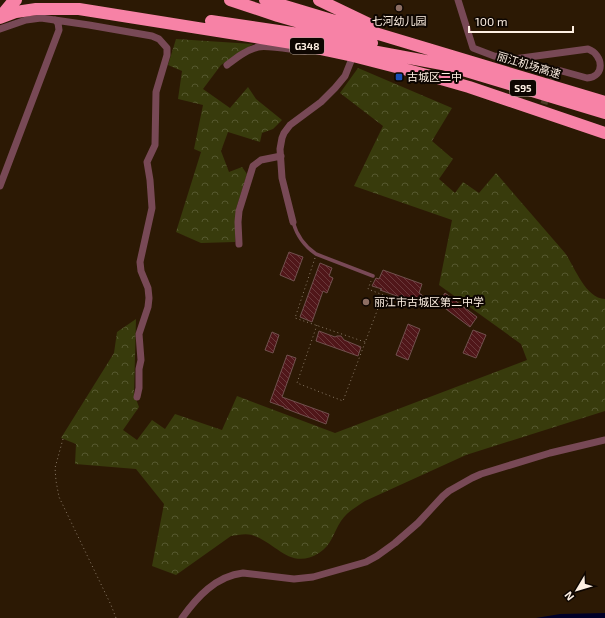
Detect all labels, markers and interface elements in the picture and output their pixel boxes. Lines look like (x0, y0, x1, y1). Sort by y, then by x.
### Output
marker: 七河幼儿园 (394, 3, 404, 13)
scale bar (469, 8, 573, 34)
place label: 七河幼儿园 (372, 14, 427, 27)
text: 100 m (475, 14, 507, 28)
road number: G348 (290, 38, 324, 54)
street label: 丽江机场高速 (496, 49, 563, 80)
place label: 古城区二中 (407, 70, 462, 83)
marker: 古城区二中 (394, 72, 404, 82)
road number: S95 (510, 80, 536, 96)
place label: 丽江市古城区第二中学 (374, 295, 484, 308)
marker: 丽江市古城区第二中学 (361, 297, 371, 307)
north arrow (557, 570, 597, 610)
text: N (561, 589, 576, 604)

